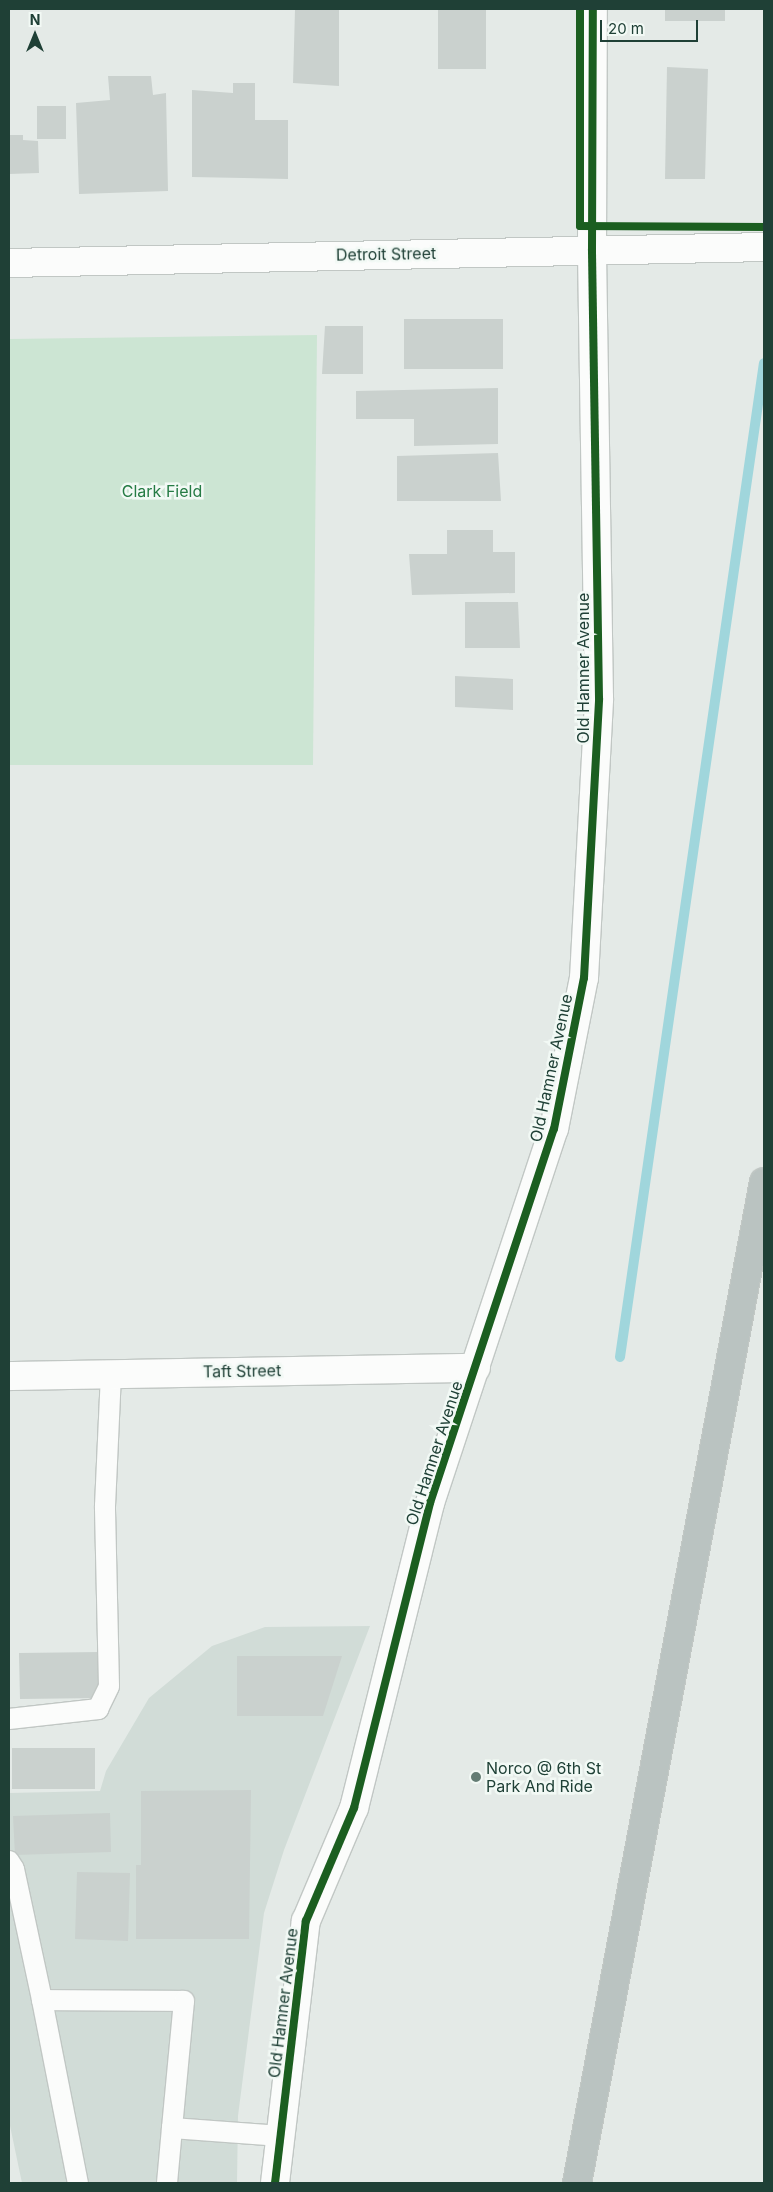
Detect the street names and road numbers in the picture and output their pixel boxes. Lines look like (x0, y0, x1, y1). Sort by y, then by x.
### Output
street label: Detroit Street (336, 244, 436, 264)
street label: Old Hamner Avenue (573, 593, 593, 743)
street label: Old Hamner Avenue (526, 992, 576, 1144)
street label: Taft Street (203, 1361, 281, 1381)
street label: Old Hamner Avenue (402, 1378, 466, 1528)
street label: Old Hamner Avenue (264, 1927, 302, 2079)

